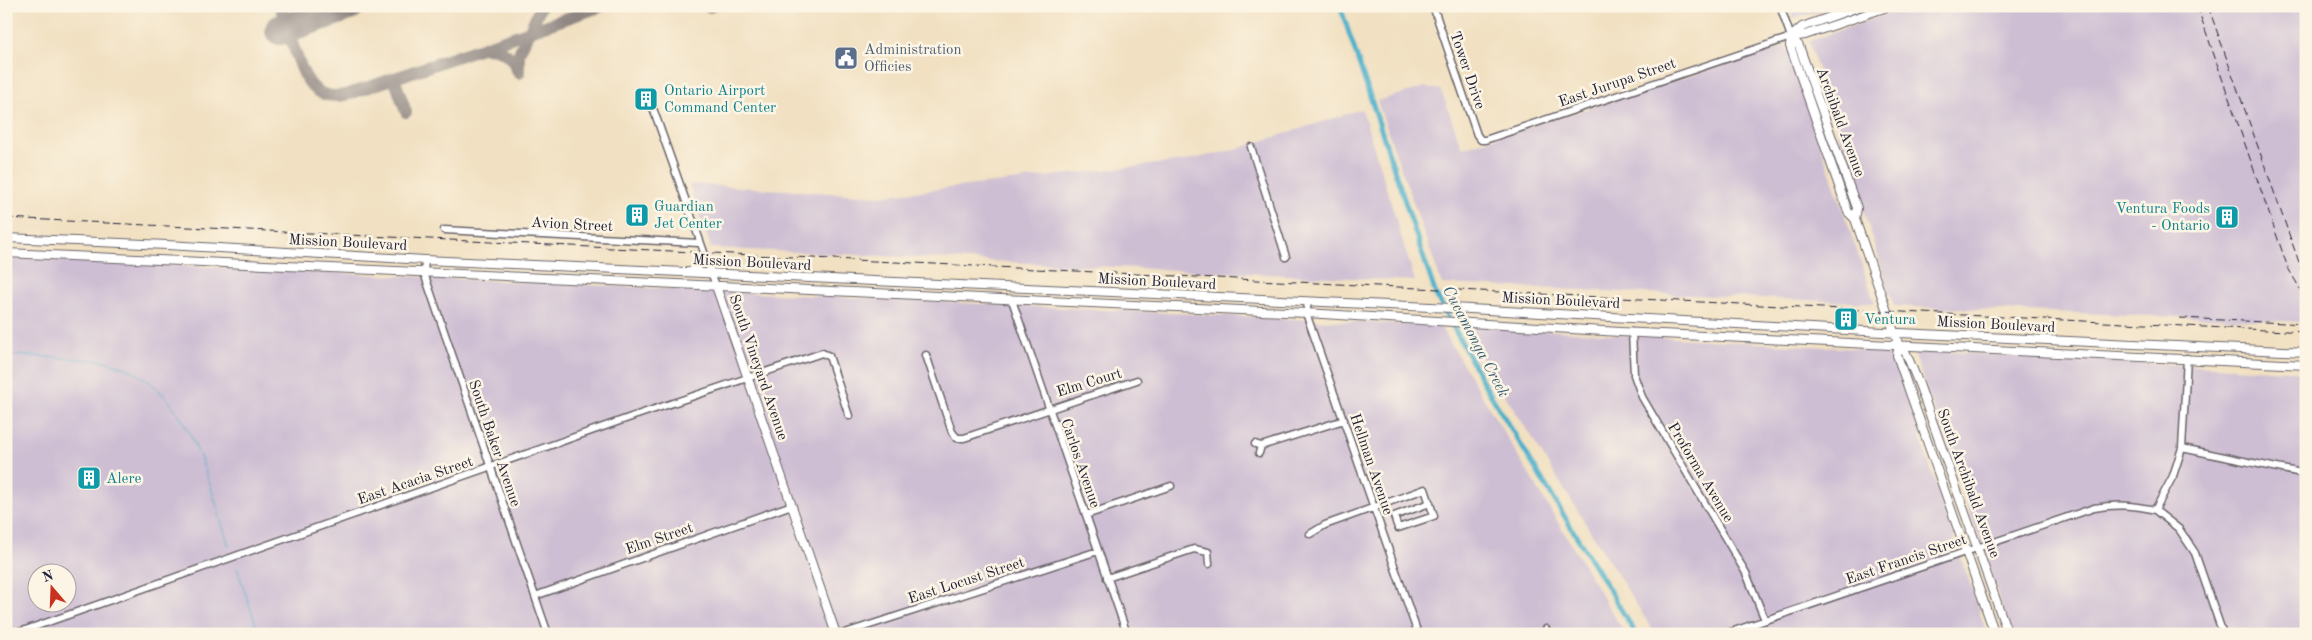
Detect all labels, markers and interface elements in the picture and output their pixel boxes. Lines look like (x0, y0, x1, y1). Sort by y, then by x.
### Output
street label: Tower Drive (1446, 30, 1487, 111)
place label: Administration Officies (864, 43, 962, 75)
public building icon: Administration Officies (833, 45, 859, 71)
street label: East Jurupa Street (1557, 56, 1678, 111)
street label: Archibald Avenue (1813, 66, 1866, 179)
place label: Ontario Airport Command Center (664, 84, 776, 116)
building icon: Ontario Airport Command Center (633, 86, 659, 112)
place label: Guardian Jet Center (654, 200, 722, 232)
building icon: Guardian Jet Center (624, 202, 650, 228)
place label: Ventura Foods - Ontario (2116, 202, 2210, 234)
building icon: Ventura Foods - Ontario (2214, 204, 2240, 230)
street label: Avion Street (531, 216, 613, 235)
street label: Mission Boulevard (288, 233, 408, 254)
street label: Mission Boulevard (692, 253, 812, 274)
street label: Mission Boulevard (1097, 272, 1217, 293)
water label: Cucamonga Creek (1439, 283, 1511, 401)
street label: Mission Boulevard (1501, 291, 1621, 312)
street label: South Vineyard Avenue (726, 293, 790, 442)
building icon: Ventura (1833, 306, 1859, 332)
place label: Ventura (1864, 313, 1917, 328)
street label: Mission Boulevard (1936, 315, 2056, 336)
street label: Elm Court (1055, 366, 1124, 400)
street label: South Baker Avenue (465, 378, 522, 509)
street label: South Archibald Avenue (1934, 407, 2002, 560)
street label: Hellman Avenue (1346, 412, 1395, 517)
street label: Carlos Avenue (1057, 417, 1102, 510)
street label: Proforma Avenue (1664, 420, 1735, 525)
street label: East Acacia Street (356, 455, 475, 508)
building icon: Alere (76, 465, 102, 491)
place label: Alere (106, 472, 142, 487)
street label: Elm Street (624, 521, 695, 558)
street label: East Francis Street (1844, 533, 1969, 588)
street label: East Locust Street (906, 556, 1027, 607)
north arrow (28, 562, 78, 612)
text: N (41, 568, 56, 585)

